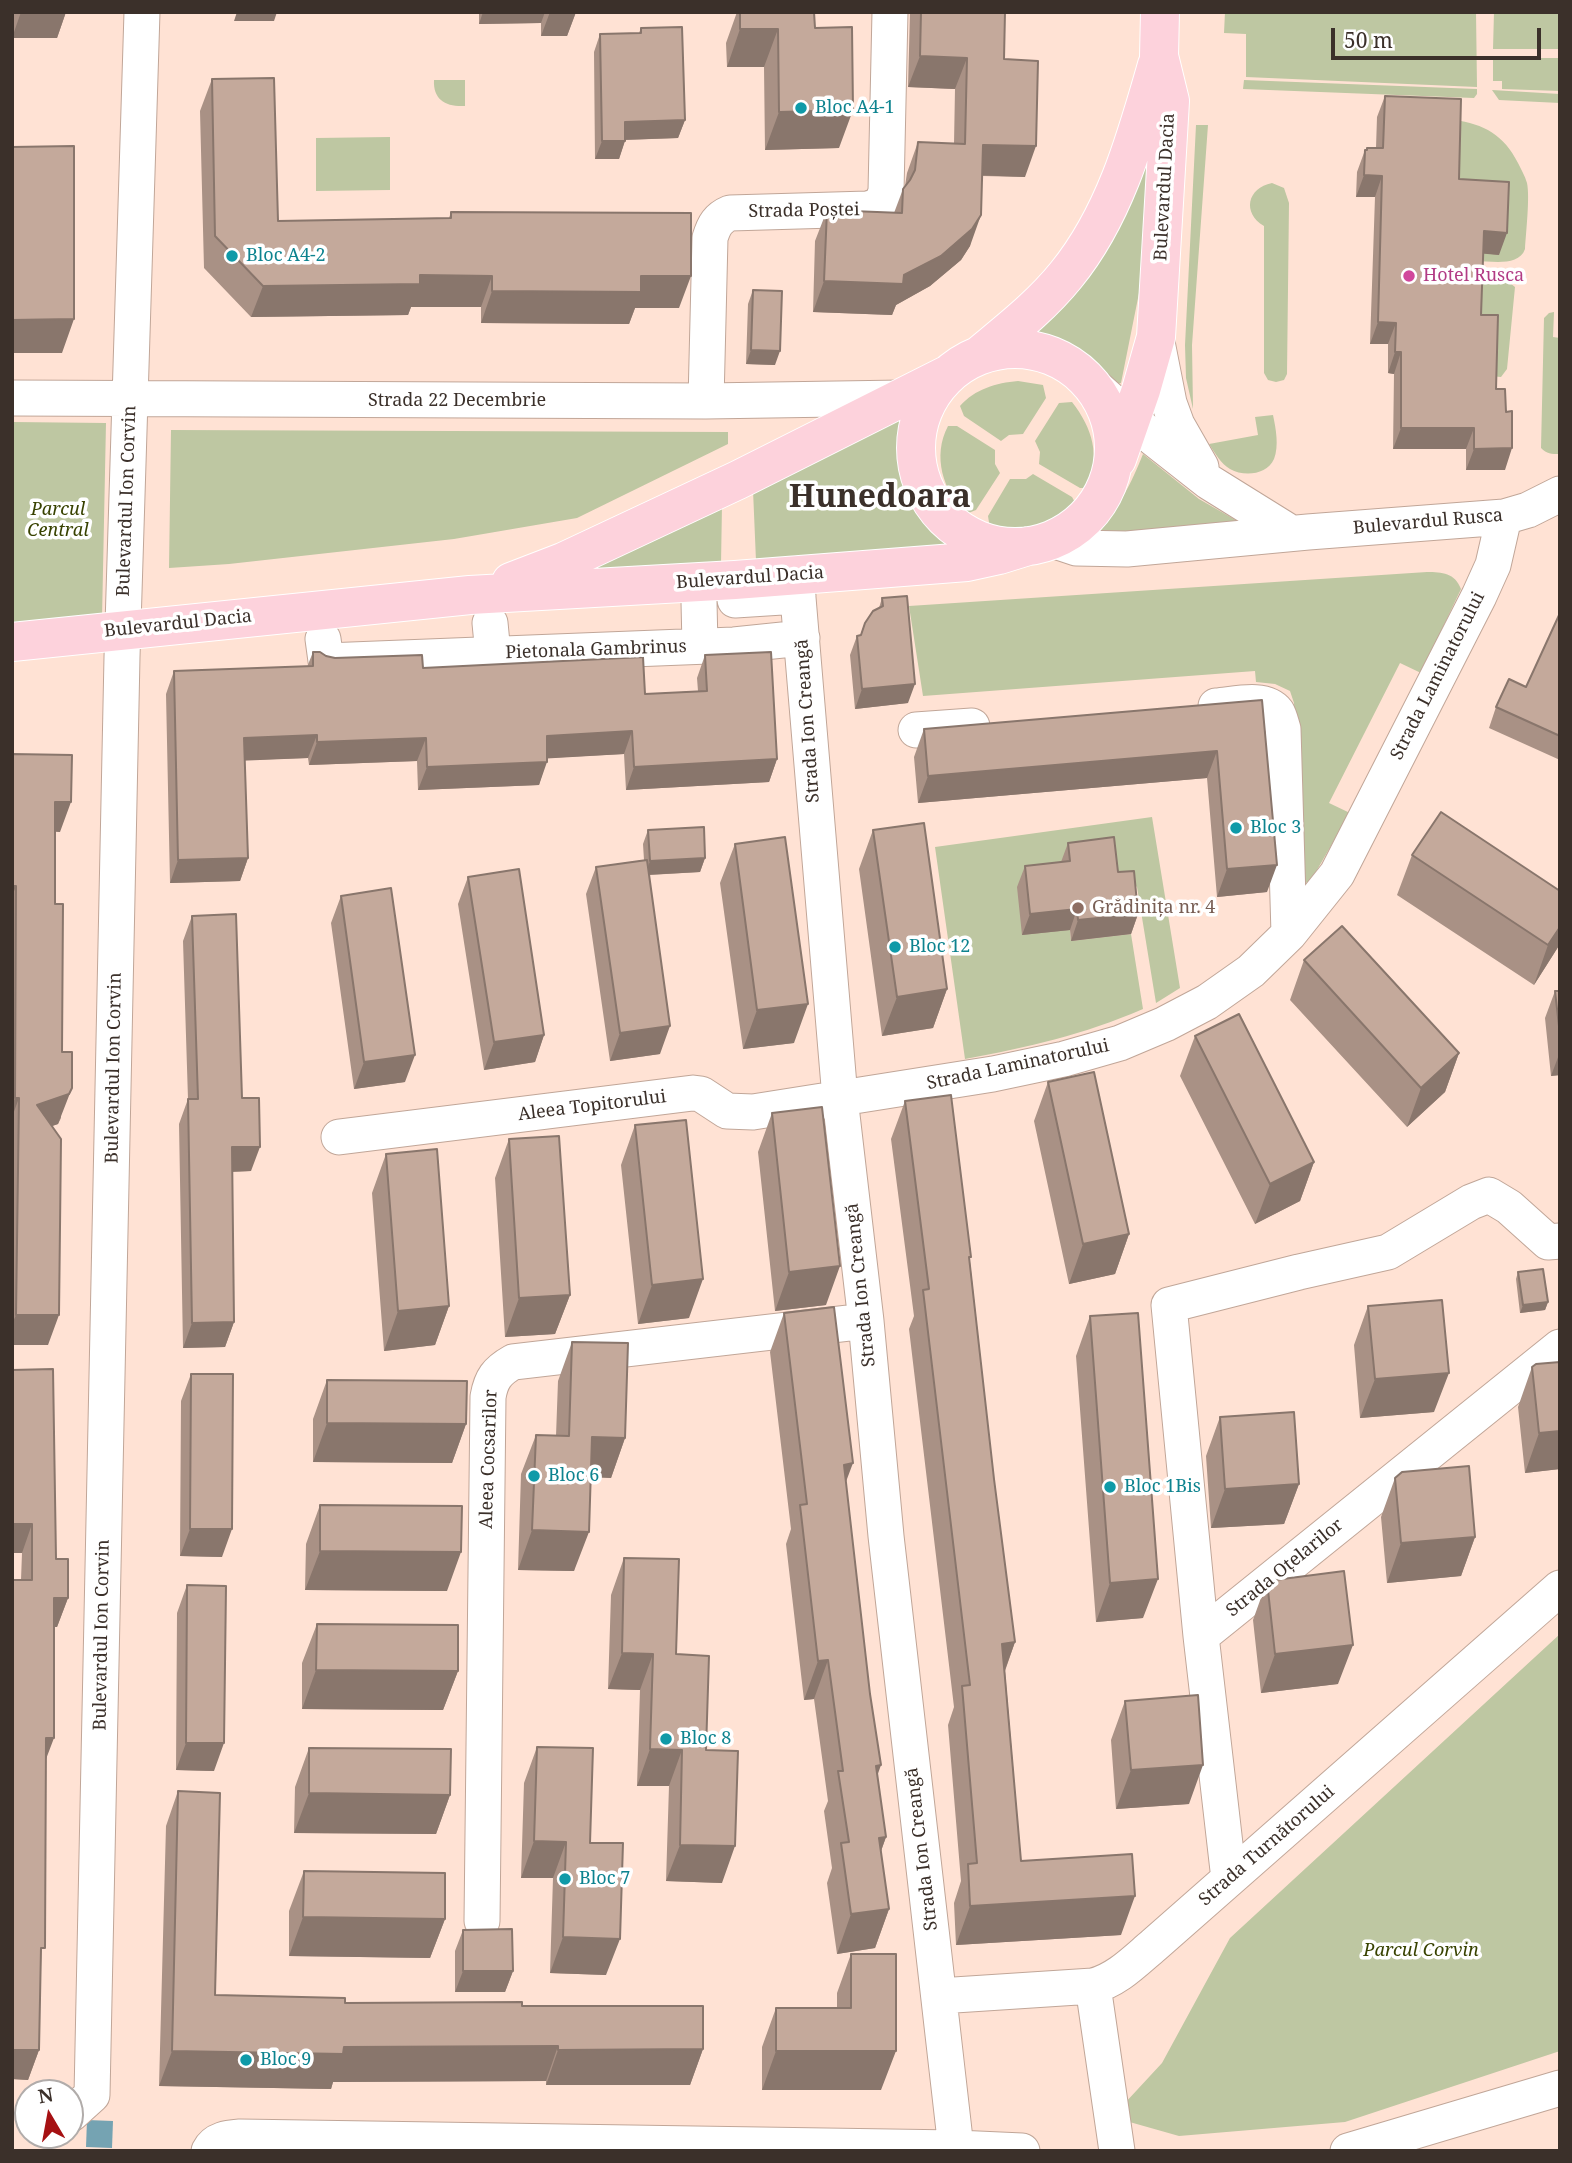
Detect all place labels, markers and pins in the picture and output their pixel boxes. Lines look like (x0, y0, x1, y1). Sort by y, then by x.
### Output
place label: Bloc A4-1 (815, 97, 895, 119)
marker: Bloc A4-1 (793, 100, 809, 116)
place label: Bloc A4-2 (246, 245, 326, 267)
marker: Bloc A4-2 (224, 248, 240, 264)
place label: Hotel Rusca (1423, 265, 1524, 287)
marker: Hotel Rusca (1401, 268, 1417, 284)
place label: Bloc 3 (1250, 817, 1301, 839)
marker: Bloc 3 (1228, 820, 1244, 836)
place label: Grădinița nr. 4 (1092, 897, 1215, 919)
marker: Grădinița nr. 4 (1070, 900, 1086, 916)
place label: Bloc 12 (909, 936, 970, 958)
marker: Bloc 12 (887, 939, 903, 955)
place label: Bloc 6 (548, 1465, 599, 1487)
marker: Bloc 6 (526, 1468, 542, 1484)
place label: Bloc 1Bis (1124, 1476, 1201, 1498)
marker: Bloc 1Bis (1102, 1479, 1118, 1495)
place label: Bloc 8 (680, 1728, 731, 1750)
marker: Bloc 8 (658, 1731, 674, 1747)
place label: Bloc 7 (579, 1868, 630, 1890)
marker: Bloc 7 (557, 1871, 573, 1887)
place label: Bloc 9 (260, 2049, 311, 2071)
marker: Bloc 9 (238, 2052, 254, 2068)

